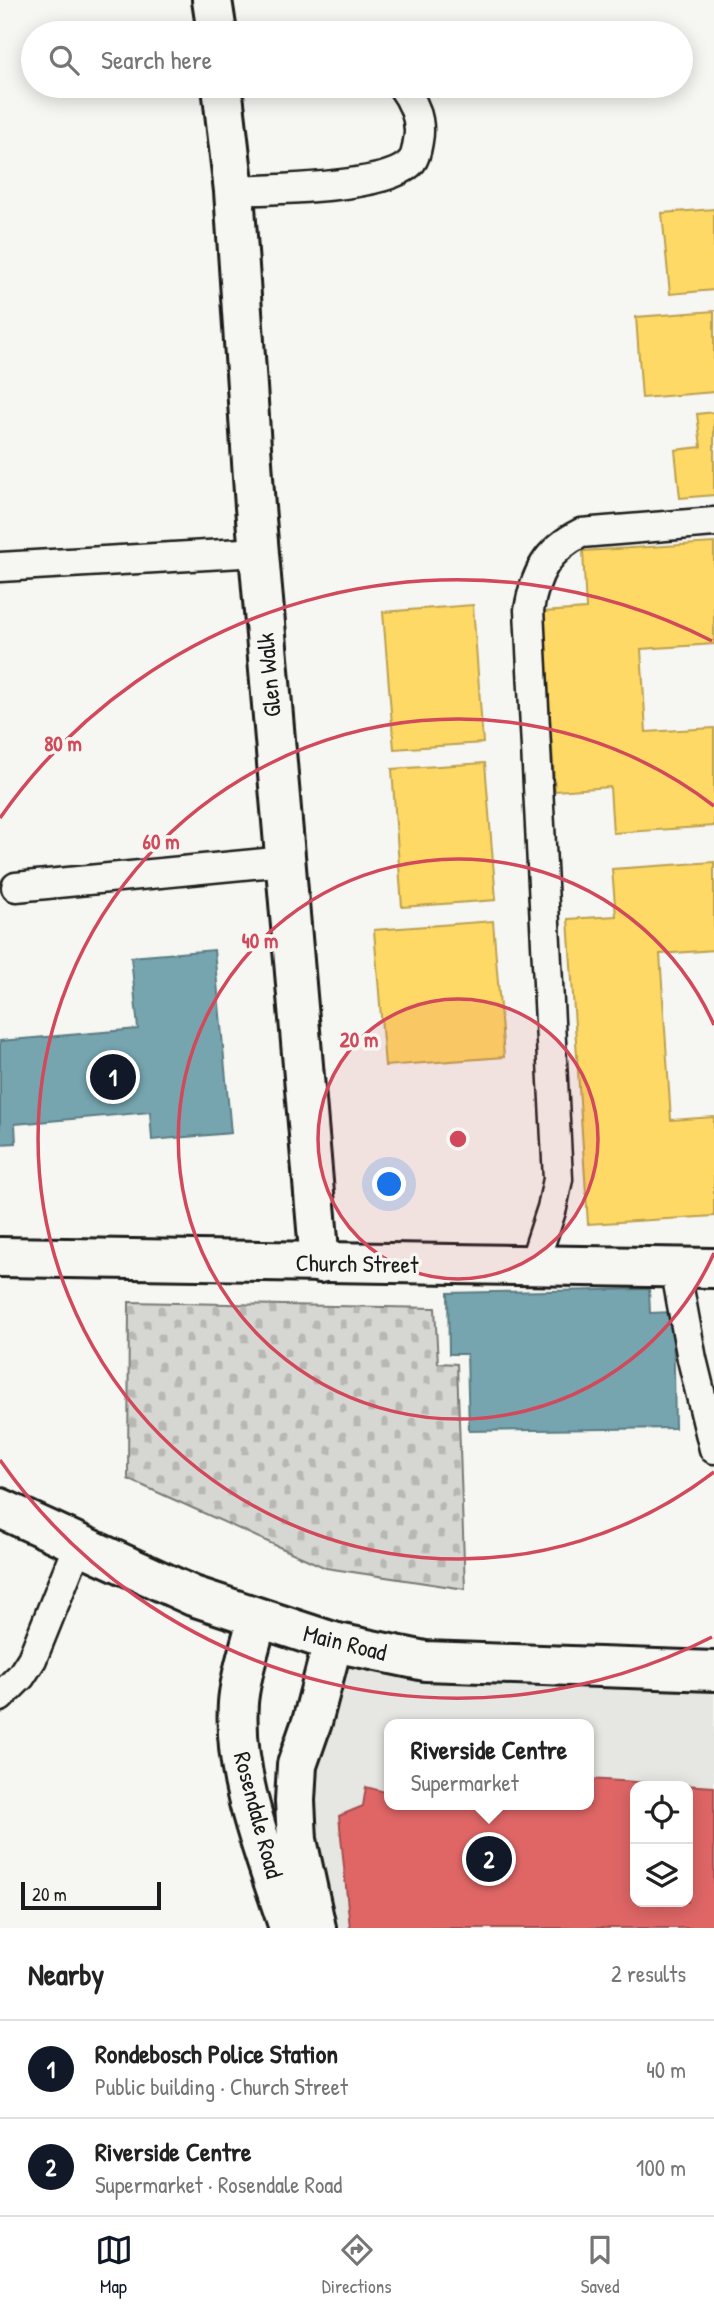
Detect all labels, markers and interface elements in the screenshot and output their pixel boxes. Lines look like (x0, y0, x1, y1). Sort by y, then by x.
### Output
search box (21, 21, 693, 98)
icon: search (45, 41, 83, 79)
text: Search here (101, 42, 212, 77)
street label: Glen Walk (248, 632, 288, 719)
text: 80 m (44, 729, 82, 758)
text: 60 m (143, 827, 179, 856)
text: 40 m (242, 926, 278, 955)
text: 20 m (340, 1025, 378, 1054)
pin: 1 (90, 1051, 136, 1103)
centre of rings (446, 1127, 470, 1151)
your location (372, 1167, 406, 1201)
street label: Church Street (295, 1246, 419, 1280)
street label: Main Road (300, 1616, 390, 1668)
popup (384, 1719, 594, 1810)
text: Riverside Centre (411, 1732, 567, 1767)
street label: Rosendale Road (227, 1748, 291, 1882)
text: Supermarket (411, 1767, 519, 1798)
map controls (630, 1781, 693, 1907)
button: locate (630, 1781, 693, 1844)
pin: 2 (466, 1833, 512, 1885)
button: layers (630, 1844, 693, 1907)
scale bar (21, 1879, 161, 1911)
text: 20 m (32, 1881, 67, 1907)
text: Nearby (28, 1954, 104, 1994)
text: 2 results (611, 1958, 686, 1989)
text: Rondebosch Police Station (95, 2036, 338, 2071)
text: 1 (47, 2054, 55, 2085)
text: 40 m (646, 2054, 686, 2085)
text: Public building · Church Street (95, 2071, 348, 2102)
text: Riverside Centre (95, 2134, 251, 2169)
text: 2 (46, 2152, 56, 2183)
text: 100 m (636, 2152, 686, 2183)
text: Supermarket · Rosendale Road (95, 2169, 342, 2200)
tab: Map (95, 2231, 133, 2299)
tab: Directions (322, 2231, 392, 2299)
tab: Saved (581, 2231, 619, 2299)

